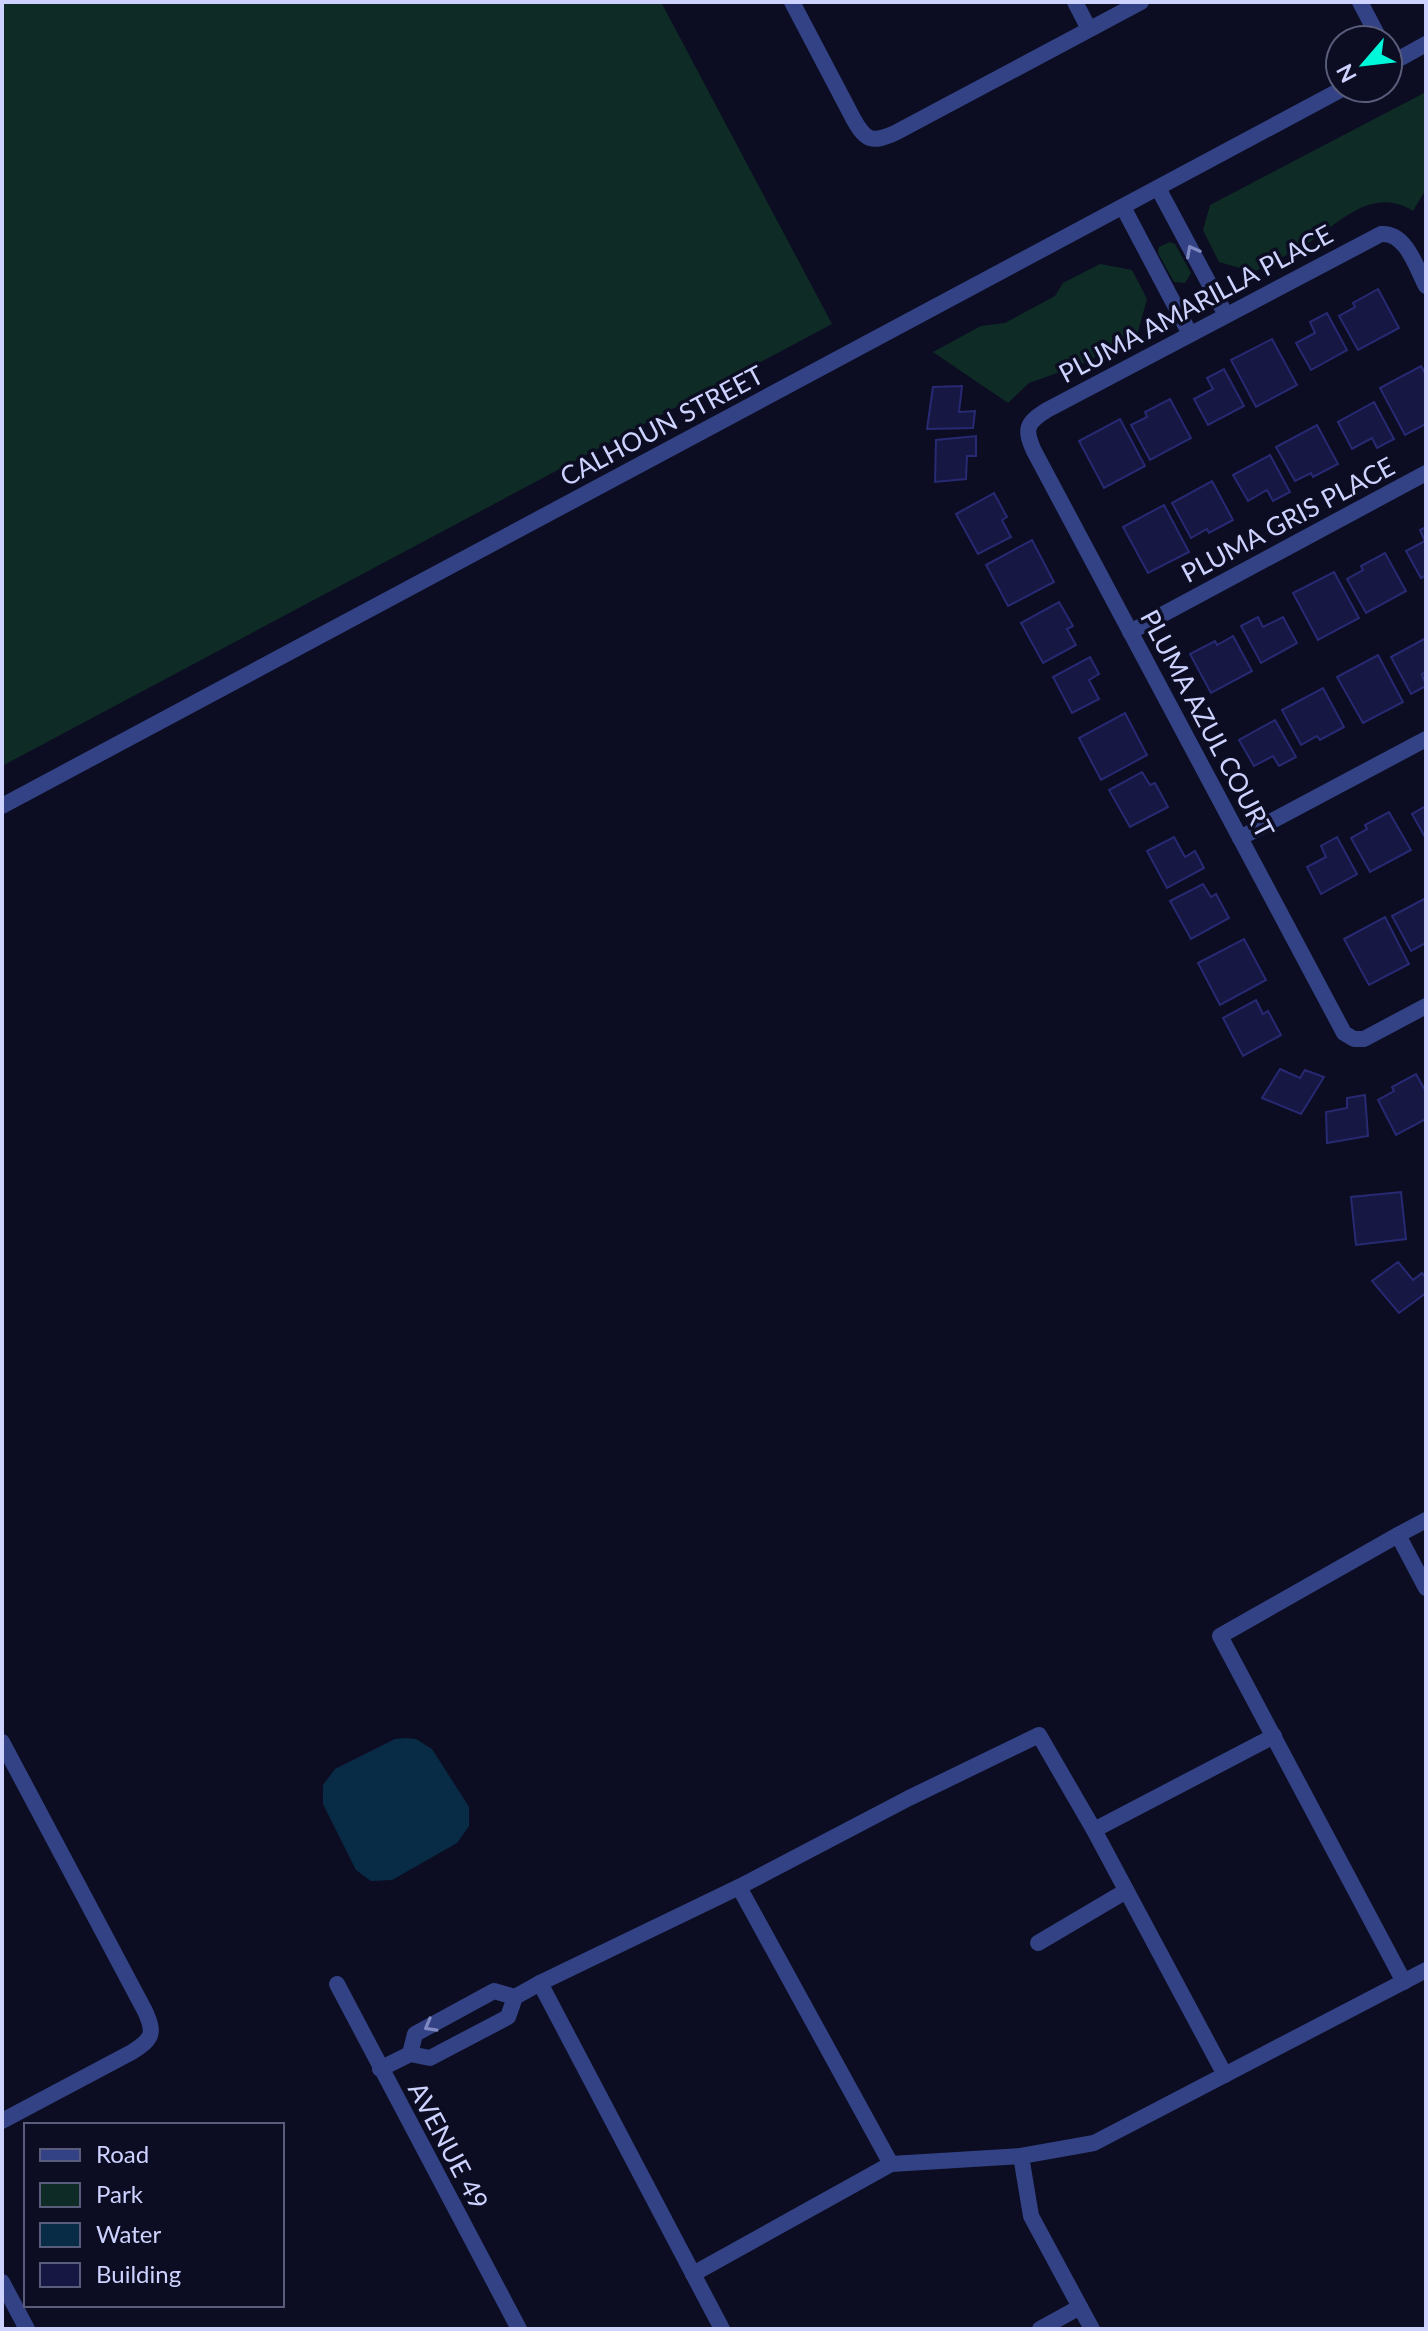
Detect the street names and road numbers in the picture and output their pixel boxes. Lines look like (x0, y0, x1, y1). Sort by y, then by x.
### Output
street label: PLUMA AMARILLA PLACE (1053, 217, 1338, 389)
street label: CALHOUN STREET (554, 358, 769, 492)
street label: PLUMA GRIS PLACE (1176, 449, 1400, 589)
street label: PLUMA AZUL COURT (1134, 604, 1282, 843)
street label: AVENUE 49 (402, 2076, 496, 2215)

